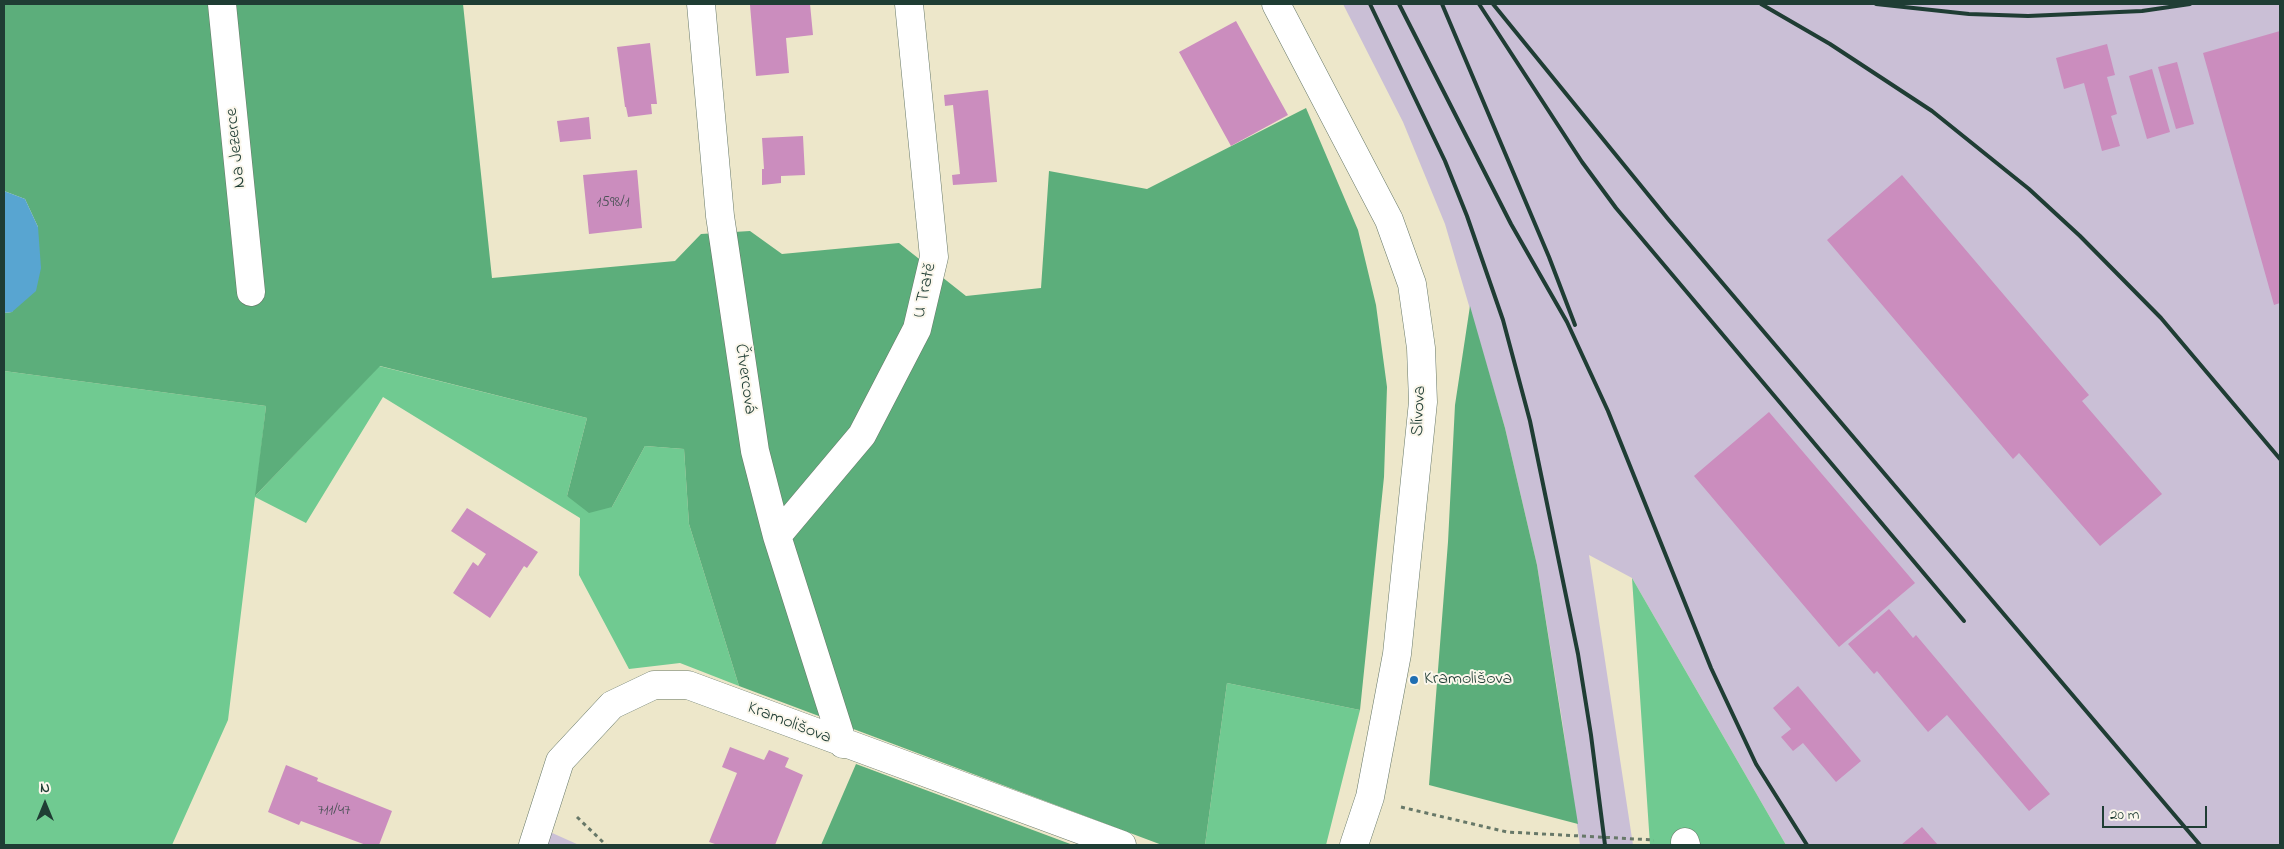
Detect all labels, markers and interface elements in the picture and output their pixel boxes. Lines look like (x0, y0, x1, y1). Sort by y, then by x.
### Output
street label: Na Jezerce (222, 107, 252, 189)
house number: 1598/1 (597, 195, 629, 213)
street label: U Tratě (910, 262, 942, 320)
street label: Čtvercová (728, 343, 760, 415)
street label: Slívova (1408, 385, 1432, 437)
place label: Kramolišova (1424, 669, 1512, 691)
marker: Kramolišova (1408, 674, 1420, 686)
street label: Kramolišova (744, 698, 834, 750)
text: N (40, 778, 50, 799)
north arrow (20, 779, 70, 829)
scale bar (2104, 796, 2209, 828)
house number: 711/47 (318, 803, 350, 821)
text: 20 m (2110, 804, 2139, 826)

